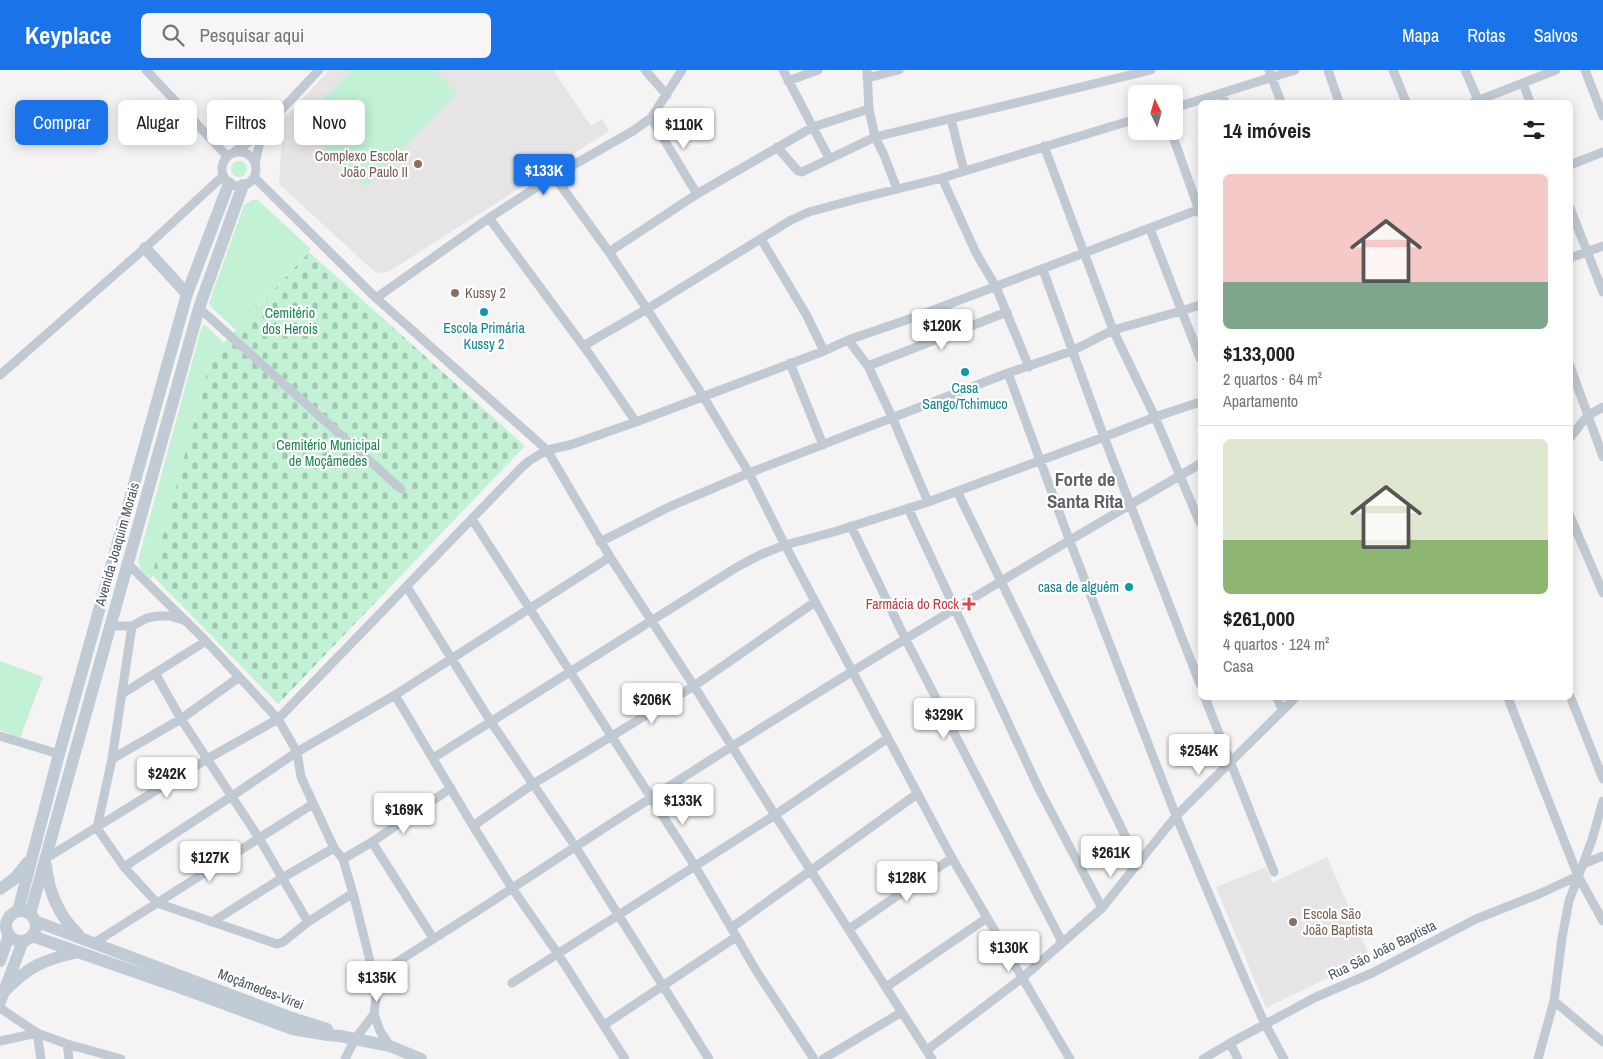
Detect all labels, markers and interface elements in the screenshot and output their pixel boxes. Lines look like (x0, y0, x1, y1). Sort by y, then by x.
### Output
search box (141, 13, 491, 58)
text: Keyplace (25, 19, 111, 51)
icon: search (159, 21, 187, 49)
text: Pesquisar aqui (199, 22, 304, 48)
text: Mapa (1402, 23, 1439, 48)
text: Rotas (1467, 23, 1506, 48)
text: Salvos (1534, 23, 1578, 48)
north arrow (1128, 85, 1182, 140)
map controls (1128, 85, 1183, 140)
chip: Comprar (15, 100, 108, 145)
chip: Alugar (118, 100, 197, 145)
chip: Filtros (207, 100, 284, 145)
chip: Novo (294, 100, 365, 145)
pin: $110K (649, 108, 719, 150)
text: $110K (665, 113, 703, 135)
text: 14 imóveis (1223, 116, 1311, 145)
icon: filters (1520, 116, 1548, 144)
place label: Complexo Escolar João Paulo II (315, 147, 408, 181)
pin: $133K (509, 154, 579, 196)
marker: Complexo Escolar João Paulo II (412, 158, 424, 170)
text: $133K (525, 159, 563, 181)
icon: home (1341, 206, 1431, 296)
place label: Kussy 2 (465, 284, 506, 302)
marker: Kussy 2 (449, 287, 461, 299)
park label: Cemitério dos Herois (262, 304, 318, 338)
marker: Escola Primária Kussy 2 (478, 306, 490, 318)
pin: $120K (907, 308, 977, 351)
text: $120K (923, 314, 961, 336)
place label: Escola Primária Kussy 2 (443, 319, 525, 353)
text: $133,000 (1223, 339, 1295, 368)
marker: Casa Sango/Tchimuco (959, 366, 971, 378)
text: 2 quartos · 64 m² (1223, 368, 1322, 390)
place label: Casa Sango/Tchimuco (922, 379, 1008, 413)
text: Apartamento (1223, 390, 1298, 412)
park label: Cemitério Municipal de Moçâmedes (276, 436, 380, 470)
district label: Forte de Santa Rita (1047, 466, 1123, 514)
icon: home (1341, 472, 1431, 562)
street label: Avenida Joaquim Morais (91, 480, 143, 609)
place label: casa de alguém (1038, 578, 1119, 596)
marker: casa de alguém (1123, 581, 1135, 593)
place label: Farmácia do Rock (866, 595, 959, 613)
marker: Farmácia do Rock (963, 598, 975, 610)
text: $261,000 (1223, 604, 1295, 633)
text: 4 quartos · 124 m² (1223, 633, 1329, 655)
text: Casa (1223, 655, 1254, 677)
pin: $206K (617, 682, 687, 725)
text: $206K (633, 688, 671, 710)
pin: $329K (909, 698, 979, 740)
text: $329K (925, 703, 963, 725)
pin: $254K (1164, 734, 1234, 776)
text: $254K (1180, 739, 1218, 761)
pin: $242K (132, 756, 202, 799)
text: $242K (148, 762, 186, 784)
pin: $133K (648, 784, 718, 826)
text: $133K (664, 789, 702, 811)
pin: $169K (369, 792, 439, 835)
text: $169K (385, 798, 423, 820)
pin: $261K (1076, 836, 1146, 878)
pin: $127K (175, 840, 245, 883)
text: $261K (1092, 841, 1130, 863)
text: $127K (191, 846, 229, 868)
pin: $128K (872, 860, 942, 903)
text: $128K (888, 866, 926, 888)
place label: Escola São João Baptista (1303, 905, 1374, 939)
marker: Escola São João Baptista (1287, 916, 1299, 928)
street label: Rua São João Baptista (1325, 916, 1440, 984)
pin: $130K (974, 930, 1044, 973)
text: $130K (990, 936, 1028, 958)
pin: $135K (342, 960, 412, 1003)
street label: Moçâmedes-Virei (216, 964, 306, 1014)
text: $135K (358, 966, 396, 988)

